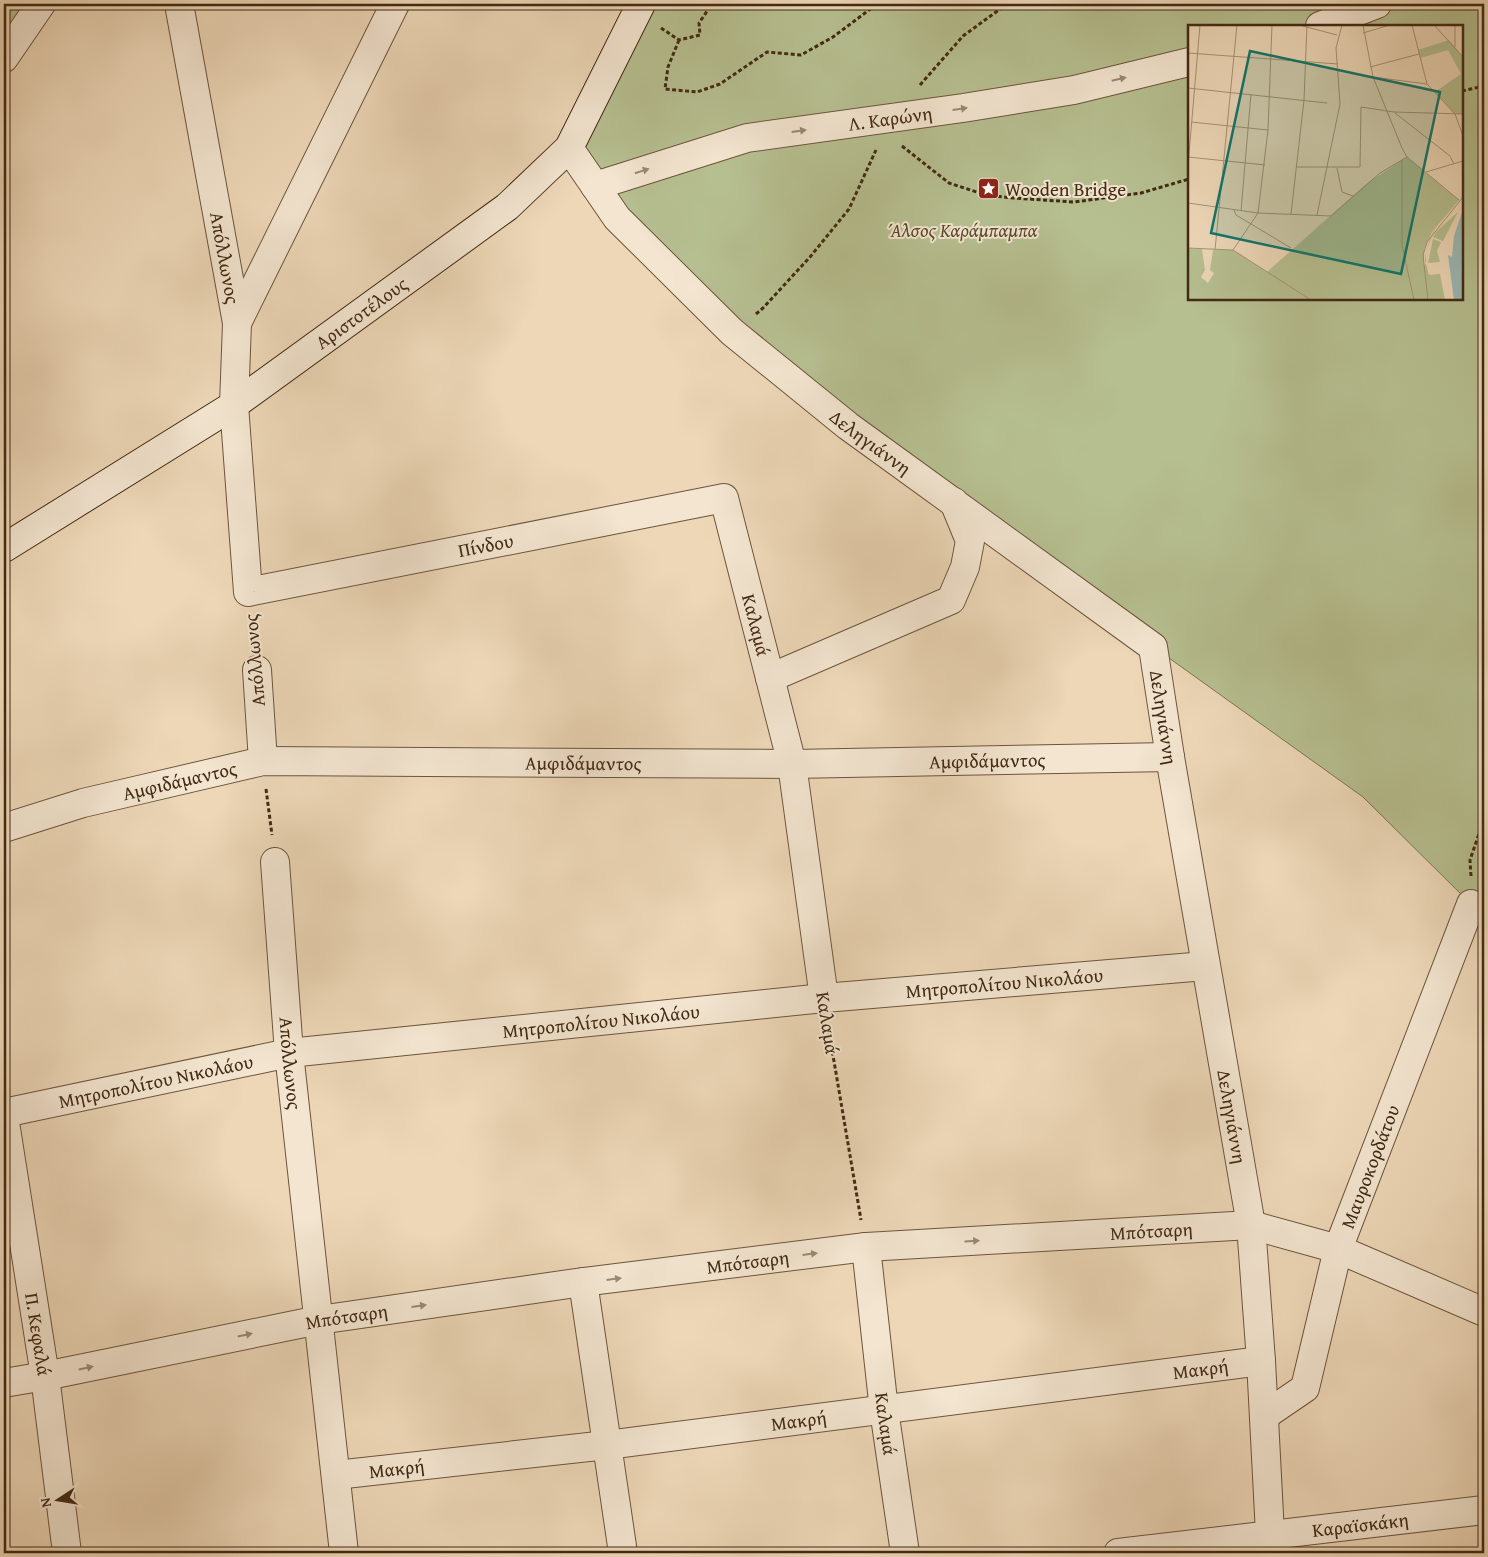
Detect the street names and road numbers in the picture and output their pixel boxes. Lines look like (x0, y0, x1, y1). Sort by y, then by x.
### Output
street label: Λ. Καρώνη (846, 98, 934, 138)
street label: Απόλλωνος (203, 210, 247, 306)
street label: Αριστοτέλους (309, 270, 413, 356)
street label: Δεληγιάννη (824, 403, 917, 482)
street label: Πίνδου (455, 526, 516, 564)
street label: Καλαμά (735, 591, 778, 659)
street label: Απόλλωνος (236, 613, 272, 707)
street label: Δεληγιάννη (1143, 668, 1185, 767)
street label: Αμφιδάμαντος (929, 745, 1046, 775)
street label: Αμφιδάμαντος (525, 748, 642, 777)
street label: Αμφιδάμαντος (120, 754, 239, 807)
street label: Μητροπολίτου Νικολάου (904, 961, 1104, 1005)
street label: Καλαμά (809, 990, 847, 1056)
street label: Μητροπολίτου Νικολάου (501, 997, 701, 1045)
street label: Απόλλωνος (272, 1016, 309, 1111)
street label: Μητροπολίτου Νικολάου (56, 1047, 256, 1115)
street label: Δεληγιάννη (1210, 1067, 1254, 1166)
street label: Μαυροκορδάτου (1333, 1100, 1406, 1232)
street label: Μπότσαρη (1109, 1214, 1193, 1247)
street label: Μπότσαρη (705, 1243, 791, 1281)
street label: Π. Κεφαλά (18, 1291, 59, 1378)
street label: Μπότσαρη (303, 1296, 389, 1336)
street label: Μακρή (1171, 1351, 1230, 1386)
street label: Καλαμά (868, 1391, 904, 1457)
street label: Μακρή (769, 1403, 828, 1438)
street label: Μακρή (367, 1451, 426, 1485)
street label: Καραϊσκάκη (1311, 1505, 1410, 1544)

